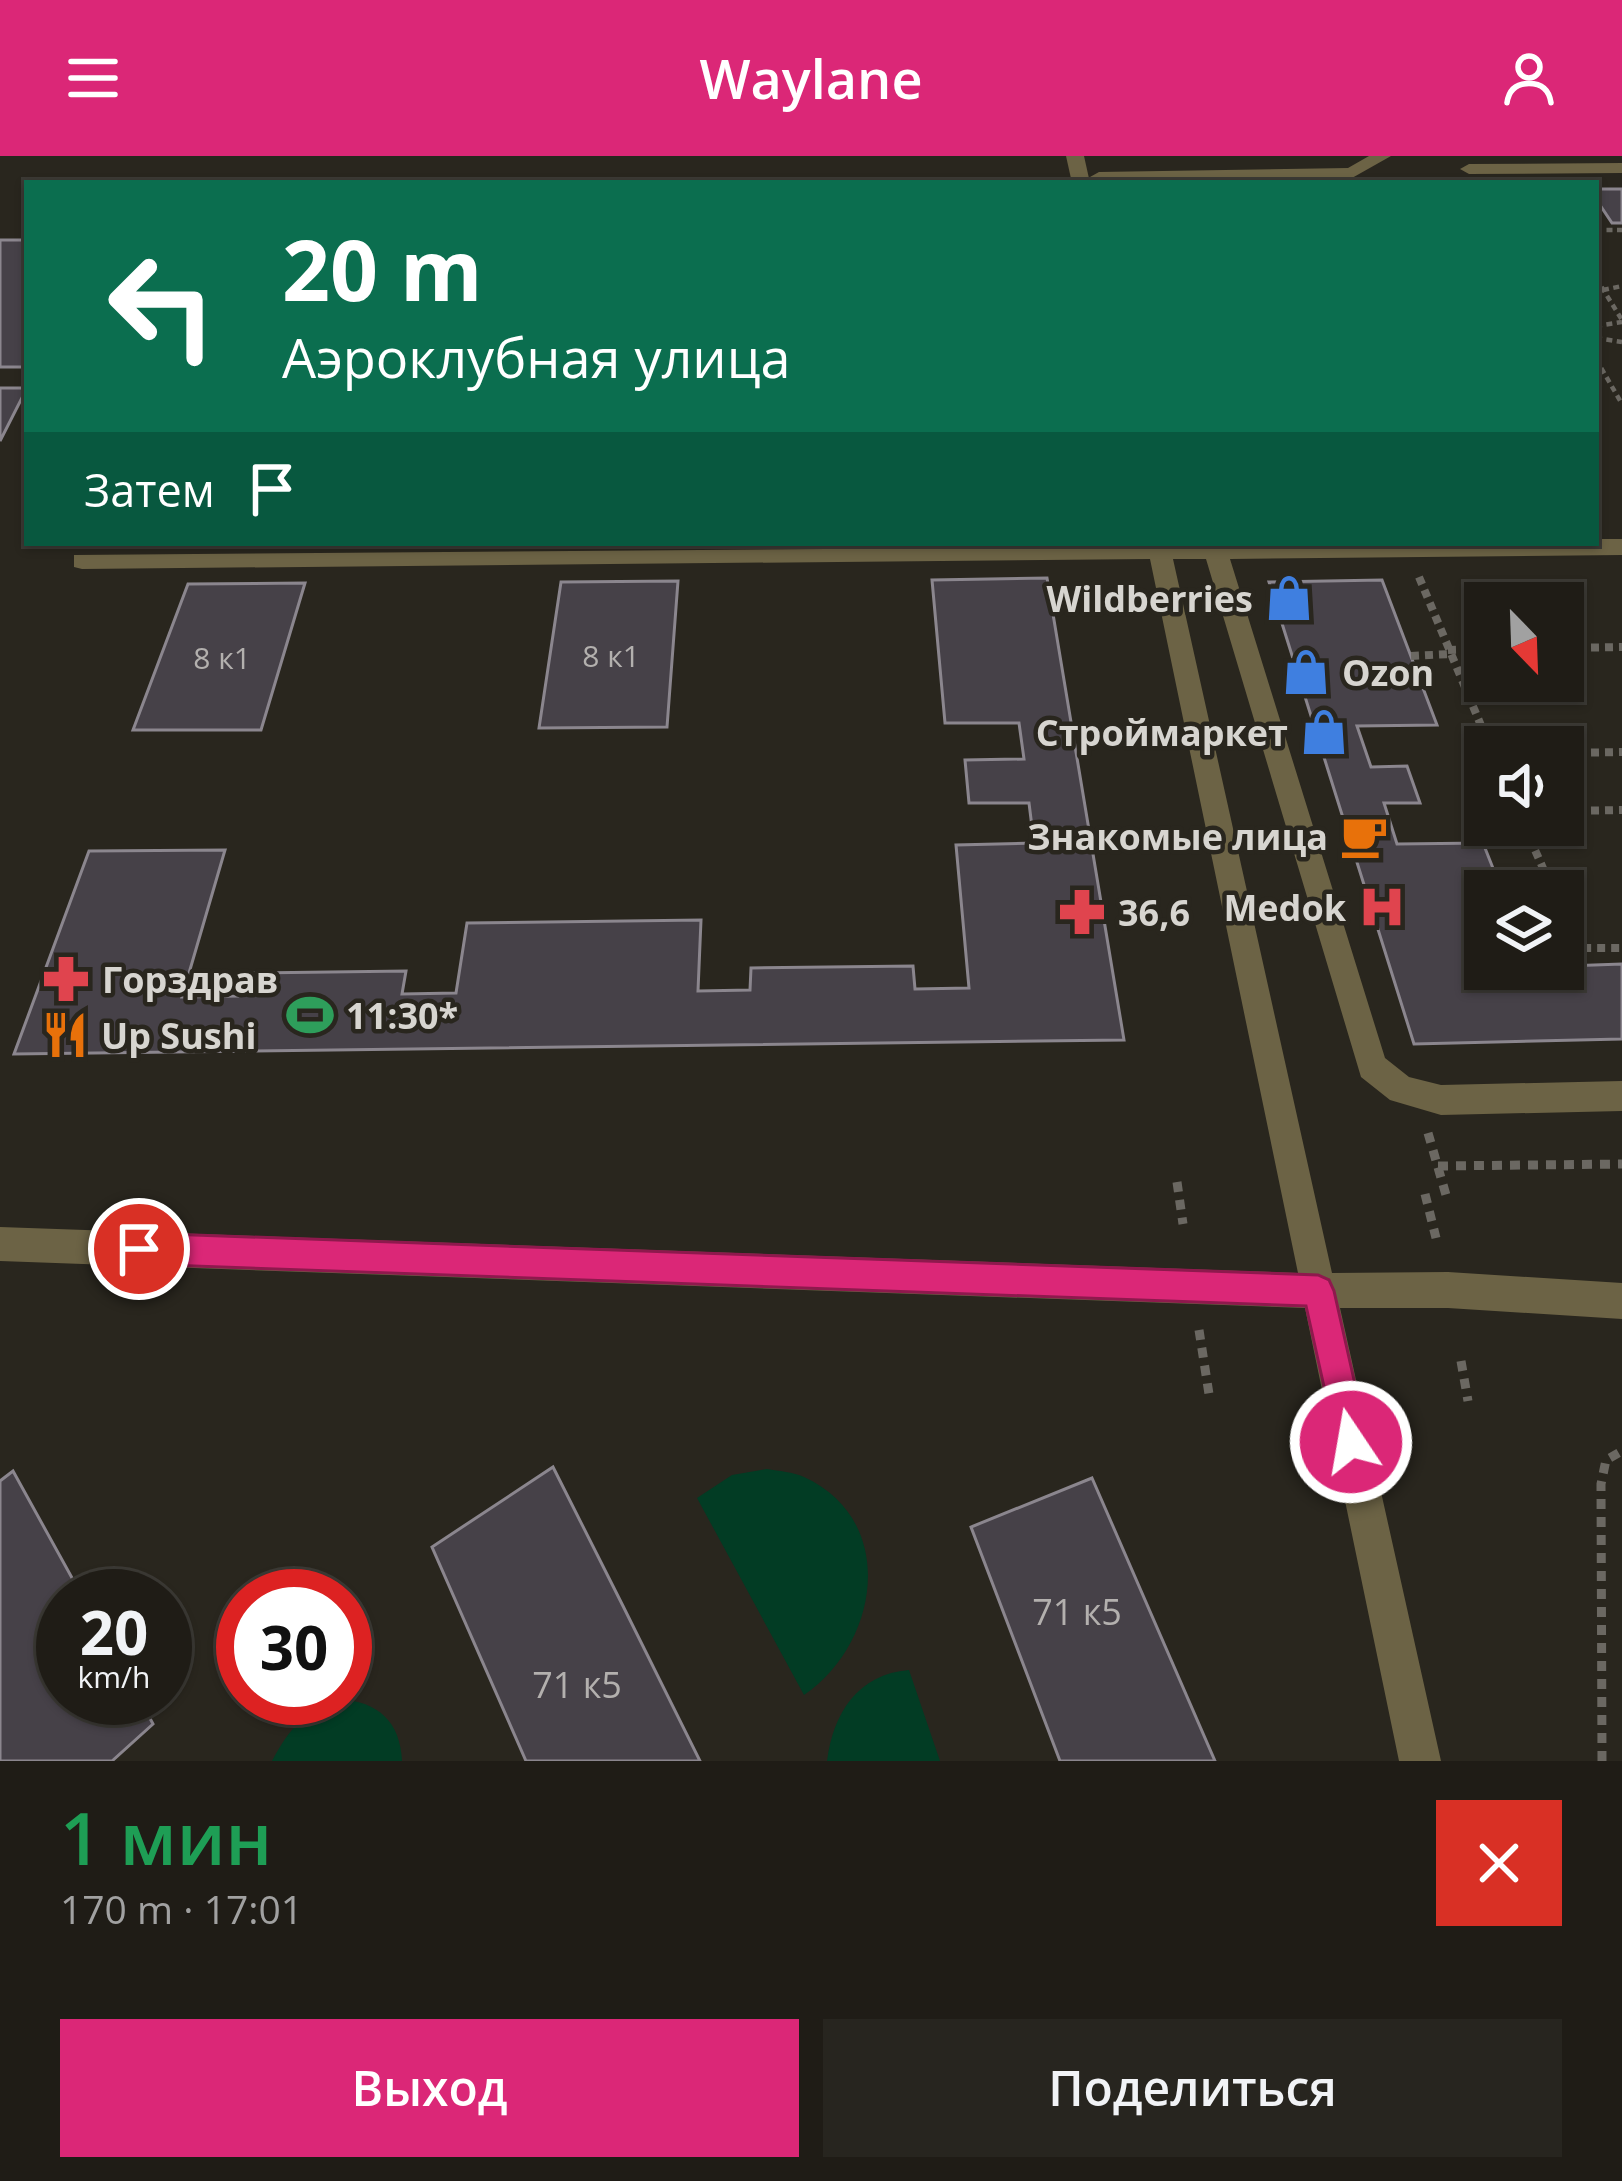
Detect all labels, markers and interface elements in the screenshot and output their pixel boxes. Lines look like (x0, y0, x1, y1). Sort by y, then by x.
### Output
text: Waylane (699, 41, 923, 115)
icon: menu (60, 45, 126, 111)
icon: person (1496, 45, 1562, 111)
text: 20 m (282, 211, 482, 326)
icon: left (84, 228, 240, 384)
text: Аэроклубная улица (282, 320, 791, 394)
icon: arrive (239, 456, 305, 522)
text: Затем (84, 459, 215, 520)
shop icon: Wildberries (1264, 573, 1314, 623)
place label: Wildberries (1047, 574, 1253, 623)
north arrow (1464, 582, 1584, 702)
map controls (1464, 582, 1584, 990)
house number: 8 к1 (582, 635, 640, 676)
house number: 8 к1 (193, 637, 251, 678)
shop icon: Ozon (1281, 647, 1331, 697)
place label: Ozon (1342, 648, 1434, 697)
shop icon: Строймаркет (1299, 707, 1349, 757)
place label: Строймаркет (1036, 708, 1288, 757)
button: sound (1464, 726, 1584, 846)
cafe icon: Знакомые лица (1339, 811, 1389, 861)
place label: Знакомые лица (1027, 812, 1328, 861)
button: layers (1464, 870, 1584, 990)
hospital icon: Medok (1357, 882, 1407, 932)
place label: Medok (1223, 883, 1347, 932)
pharmacy icon: 36,6 (1057, 887, 1107, 937)
place label: 36,6 (1118, 888, 1190, 937)
pharmacy icon: Горздрав (41, 954, 91, 1004)
place label: Горздрав (102, 955, 278, 1004)
sports icon: 11:30* (285, 990, 335, 1040)
place label: 11:30* (346, 991, 458, 1040)
restaurant icon: Up Sushi (40, 1010, 90, 1060)
place label: Up Sushi (101, 1011, 256, 1060)
pin (88, 1198, 190, 1300)
icon: arrive (106, 1216, 172, 1282)
position arrow (1288, 1379, 1414, 1505)
speed limit sign: 30 (216, 1569, 372, 1725)
house number: 71 к5 (1032, 1587, 1122, 1636)
text: 20 (80, 1591, 148, 1673)
text: km/h (78, 1656, 150, 1697)
house number: 71 к5 (532, 1660, 622, 1709)
text: 1 мин (60, 1788, 272, 1886)
button: close (1436, 1800, 1562, 1926)
text: 170 m · 17:01 (60, 1882, 303, 1935)
button: Выход (60, 2019, 799, 2157)
button: Поделиться (823, 2019, 1562, 2157)

